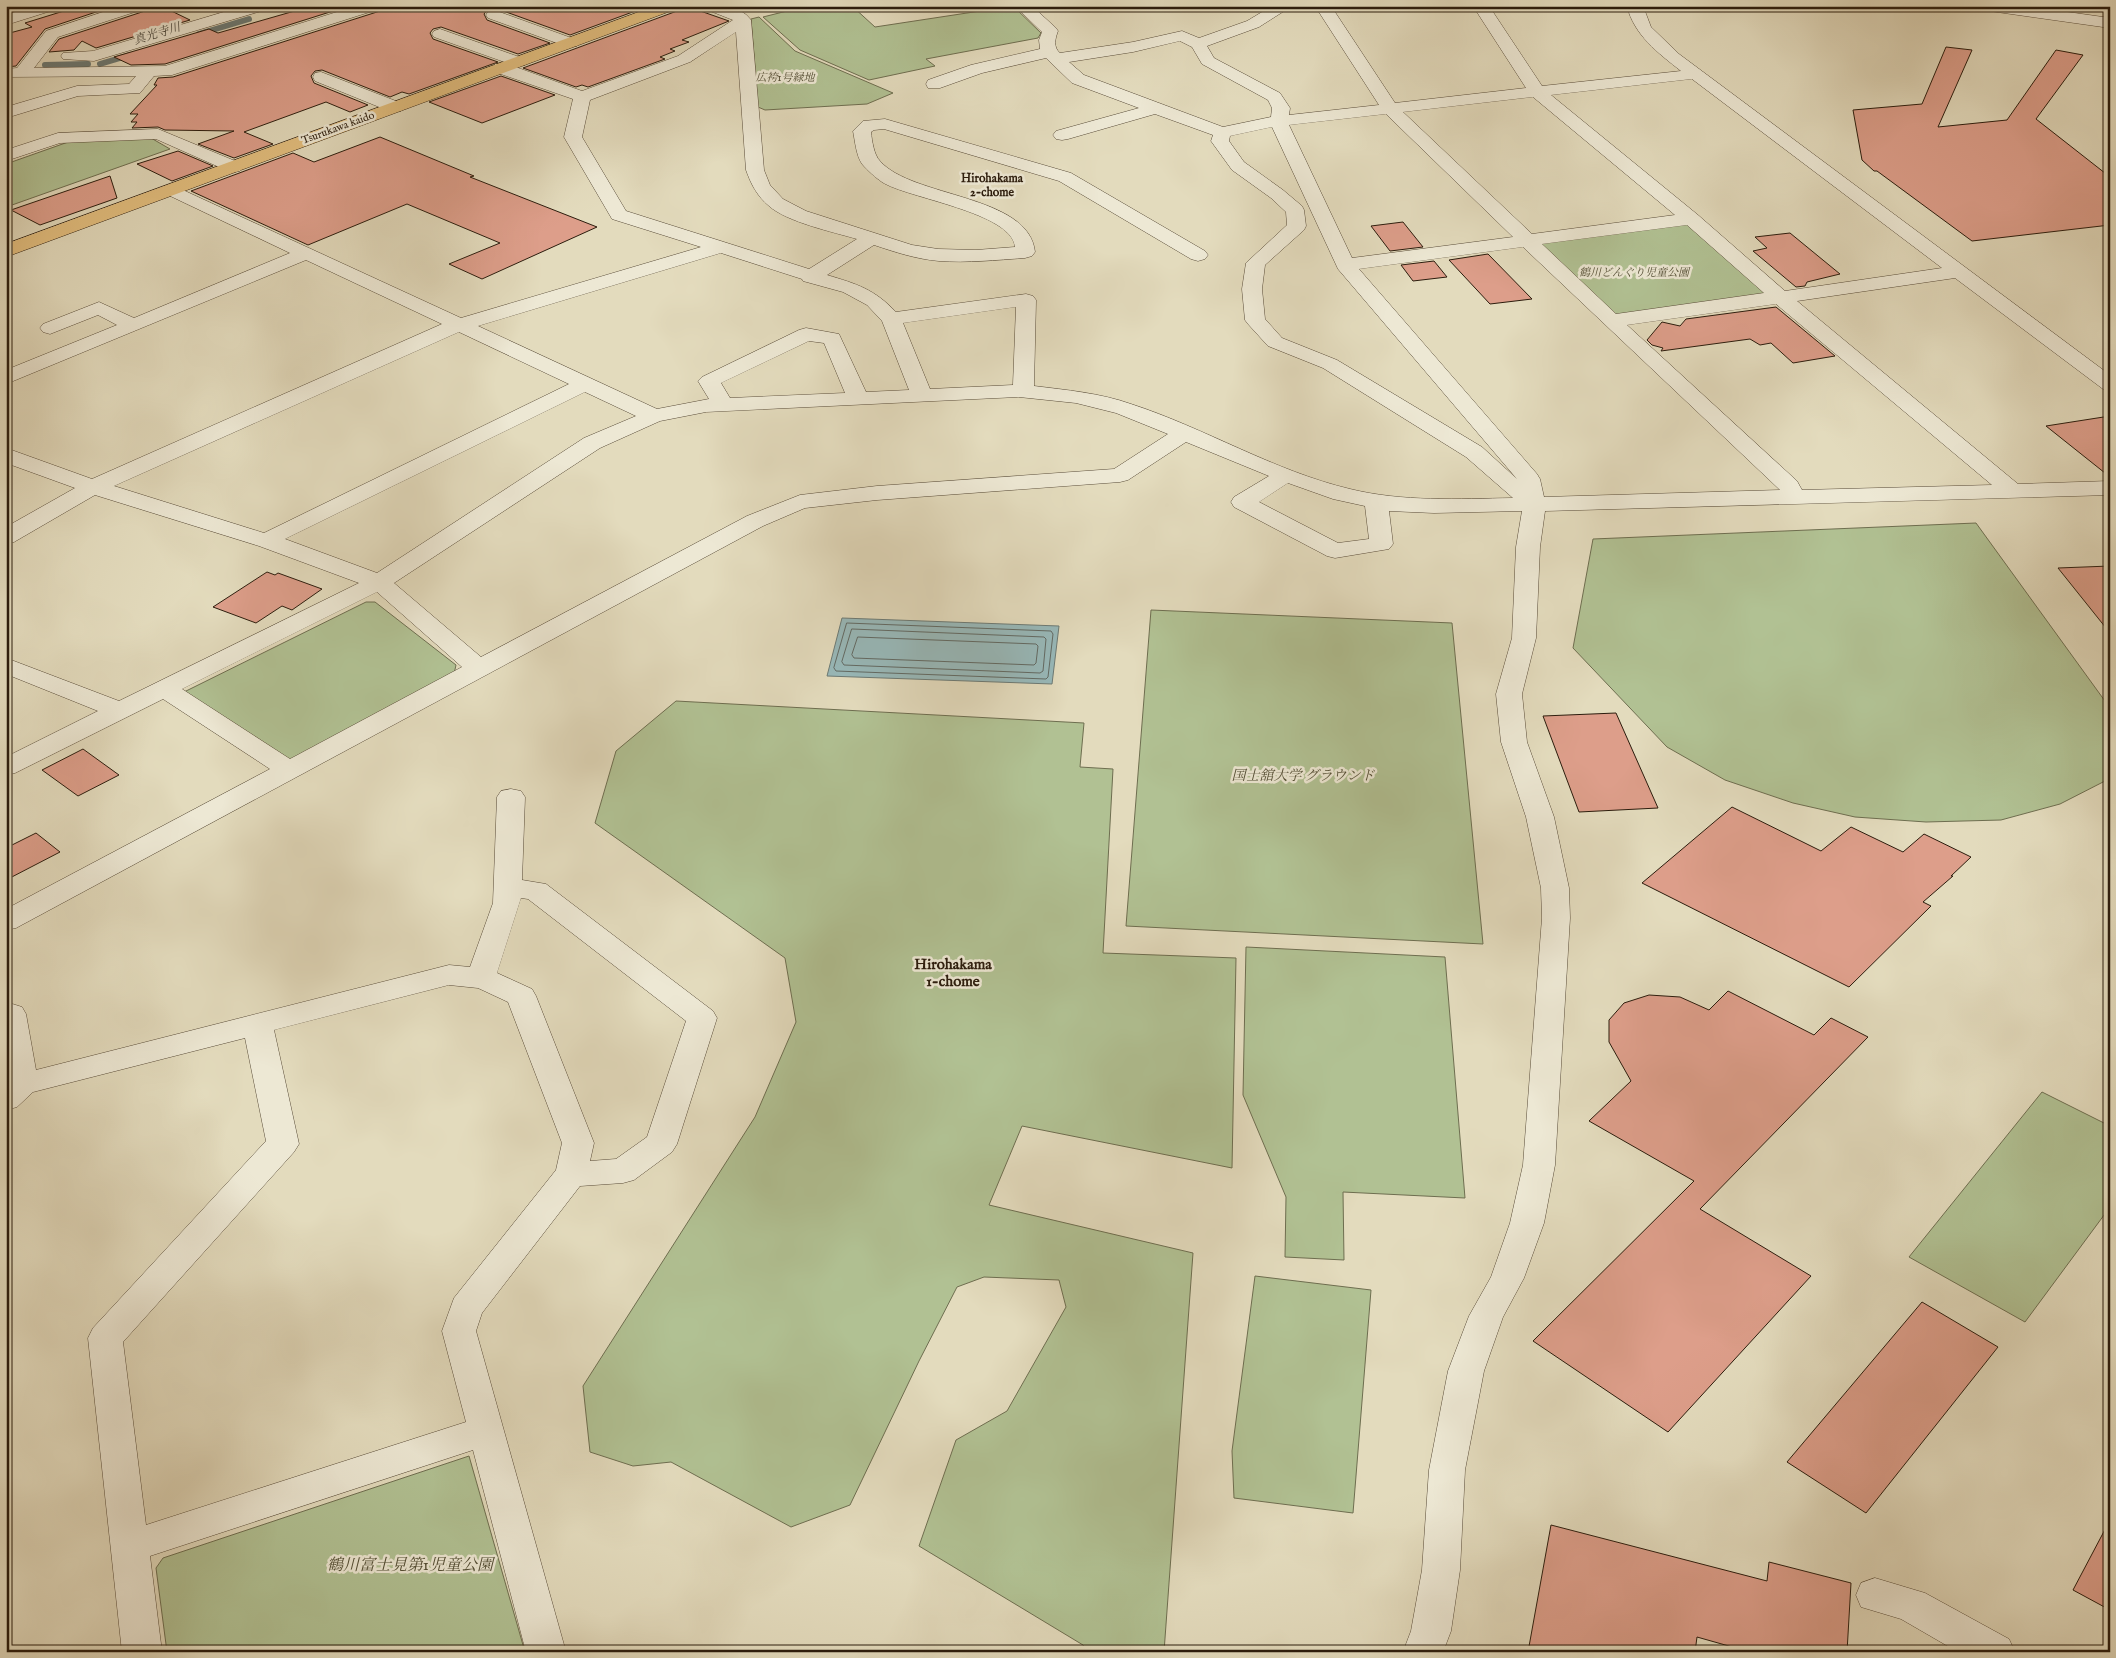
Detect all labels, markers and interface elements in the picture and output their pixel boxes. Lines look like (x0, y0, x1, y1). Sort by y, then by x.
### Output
water label: 真光寺川 (132, 19, 184, 48)
park label: 広袴1号緑地 (756, 71, 815, 85)
street label: Tsurukawa kaido (300, 108, 376, 148)
district label: Hirohakama 2-chome (961, 171, 1024, 200)
park label: 鶴川どんぐり児童公園 (1579, 266, 1691, 280)
park label: 国士舘大学 グラウンド (1232, 767, 1375, 785)
district label: Hirohakama 1-chome (914, 955, 992, 991)
park label: 鶴川富士見第1児童公園 (327, 1556, 496, 1576)

